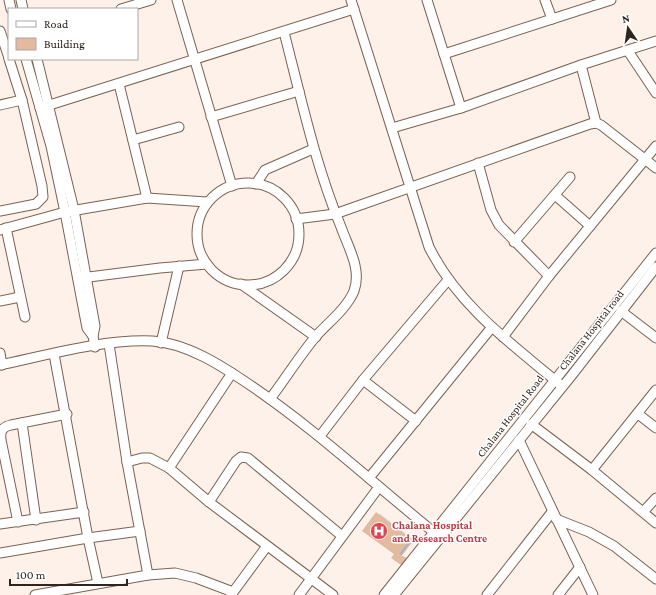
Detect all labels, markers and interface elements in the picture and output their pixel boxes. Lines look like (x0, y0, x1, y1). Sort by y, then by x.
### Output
legend (8, 8, 138, 60)
north arrow (608, 8, 648, 48)
text: N (621, 11, 631, 25)
text: Road (44, 17, 69, 31)
text: Building (44, 37, 85, 51)
street label: Chalana Hospital road (556, 288, 627, 373)
street label: Chalana Hospital Road (474, 373, 546, 460)
place label: Chalana Hospital and Research Centre (392, 519, 487, 544)
hospital icon: Chalana Hospital and Research Centre (369, 521, 389, 541)
scale bar (10, 561, 127, 587)
text: 100 m (16, 568, 46, 582)

